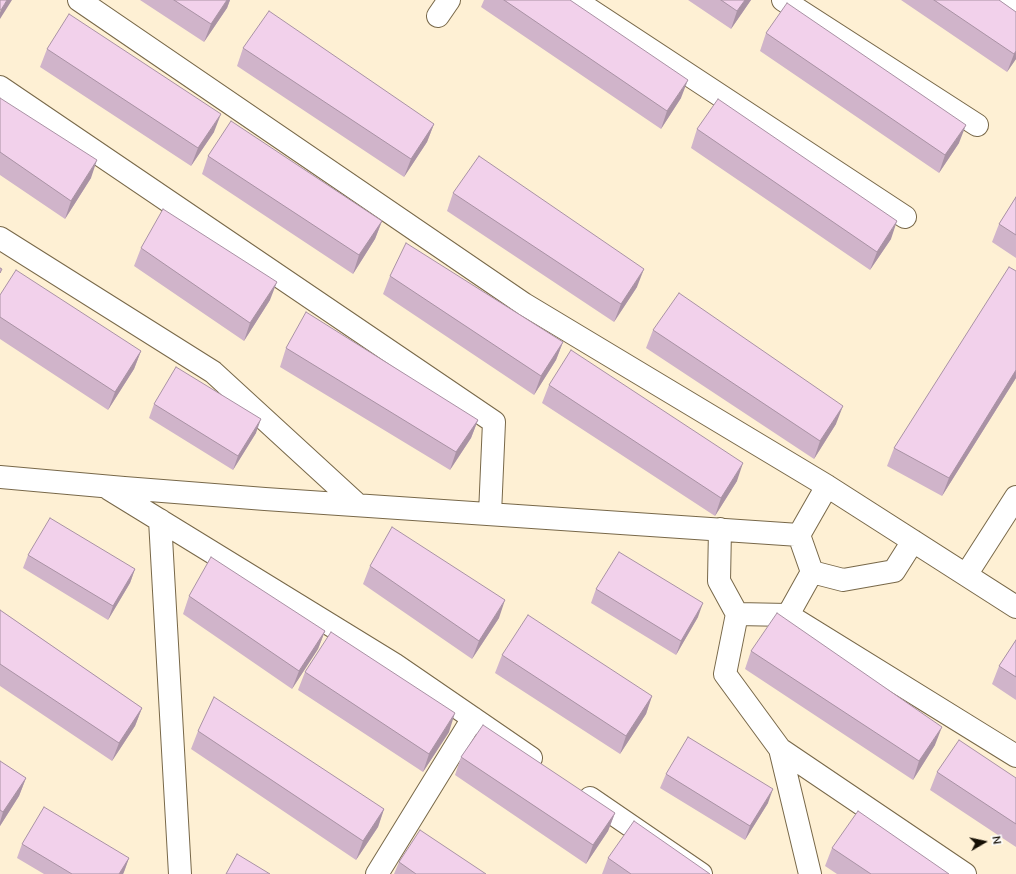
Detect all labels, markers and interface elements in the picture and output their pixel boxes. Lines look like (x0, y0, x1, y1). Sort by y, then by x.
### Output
north arrow (964, 822, 1004, 862)
text: N (988, 835, 1004, 845)

